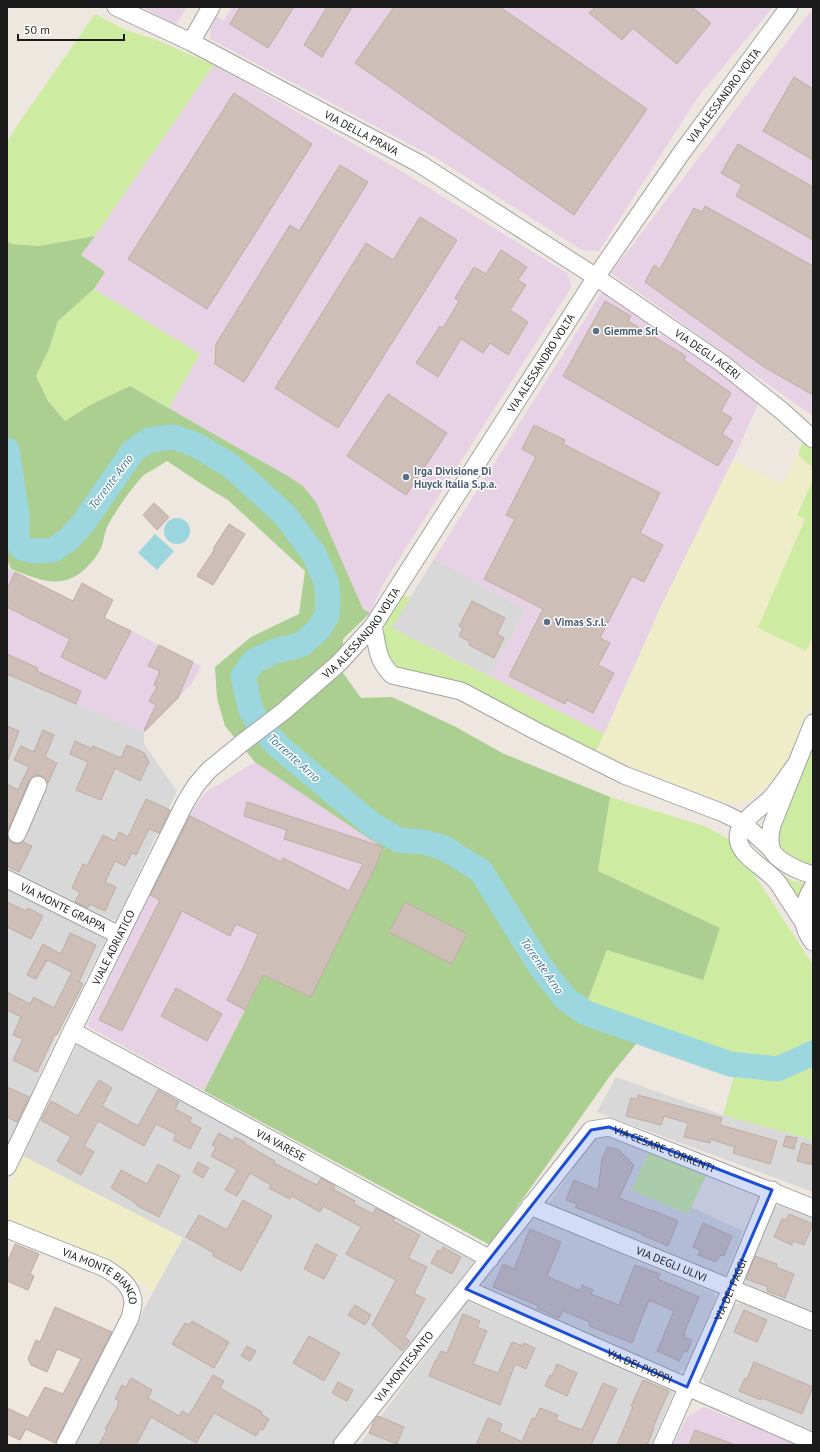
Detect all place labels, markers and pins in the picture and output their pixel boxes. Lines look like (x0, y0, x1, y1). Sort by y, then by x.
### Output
place label: Giemme Srl (604, 324, 659, 338)
marker: Giemme Srl (591, 326, 601, 336)
place label: Irga Divisione Di Huyck Italia S.p.a. (414, 464, 497, 491)
marker: Irga Divisione Di Huyck Italia S.p.a. (401, 472, 411, 482)
place label: Vimas S.r.l. (554, 615, 607, 629)
marker: Vimas S.r.l. (542, 617, 552, 627)

